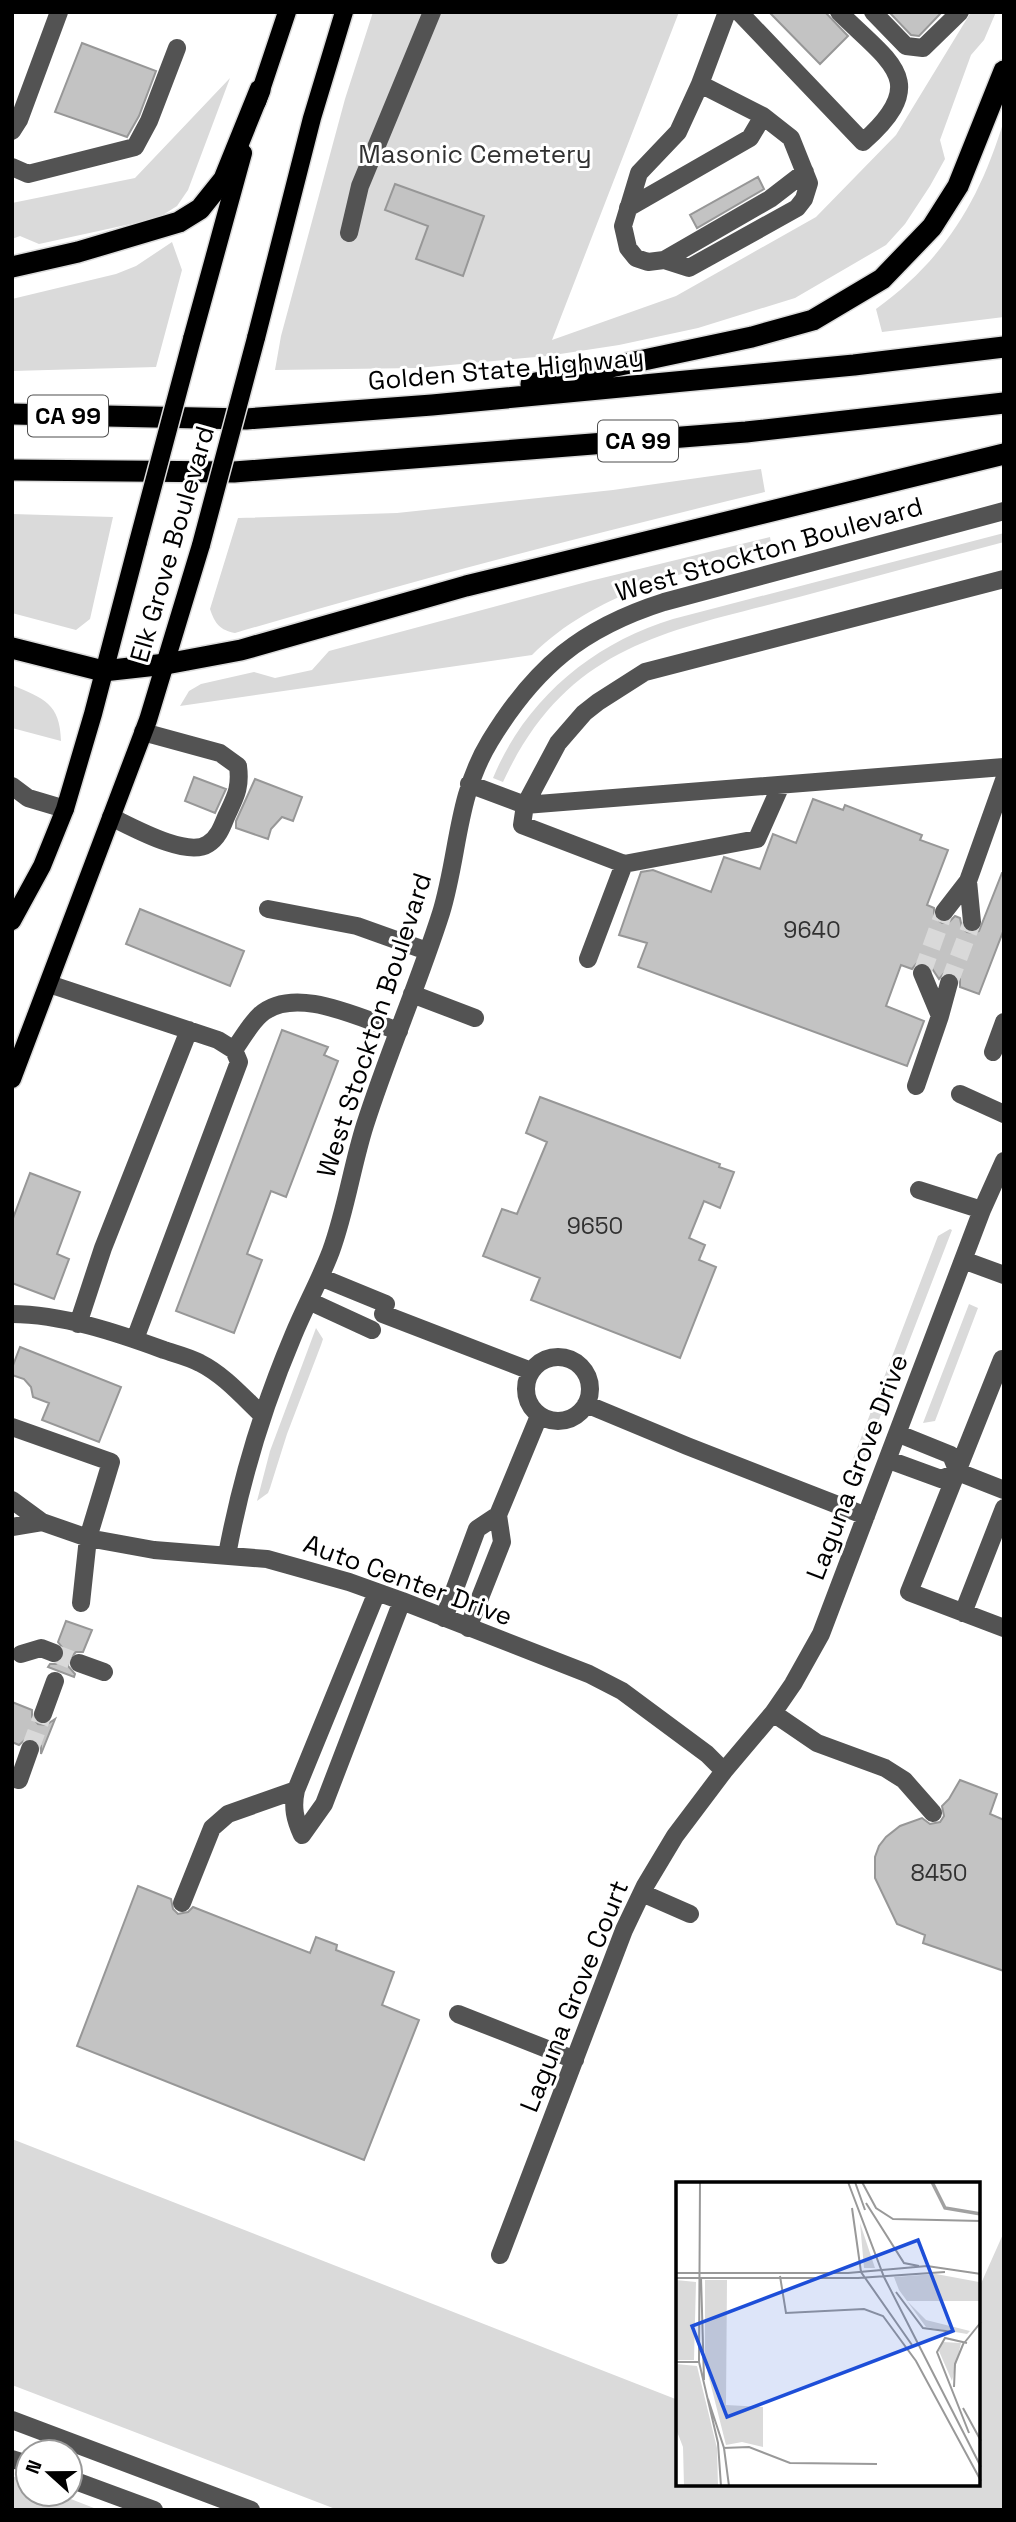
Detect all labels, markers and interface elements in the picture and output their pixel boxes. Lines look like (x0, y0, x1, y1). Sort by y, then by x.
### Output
park label: Masonic Cemetery (358, 137, 592, 171)
street label: Golden State Highway (367, 340, 645, 398)
road number: CA 99 (28, 396, 108, 436)
road number: CA 99 (598, 420, 678, 462)
street label: Elk Grove Boulevard (122, 422, 222, 666)
street label: West Stockton Boulevard (611, 489, 927, 609)
street label: West Stockton Boulevard (309, 868, 439, 1182)
house number: 9640 (783, 915, 841, 945)
house number: 9650 (567, 1211, 623, 1241)
street label: Laguna Grove Drive (798, 1349, 916, 1585)
street label: Auto Center Drive (299, 1526, 517, 1634)
house number: 8450 (910, 1858, 968, 1888)
street label: Laguna Grove Court (512, 1875, 636, 2117)
inset map (676, 2182, 981, 2487)
north arrow (14, 2438, 84, 2508)
text: N (20, 2457, 48, 2478)

